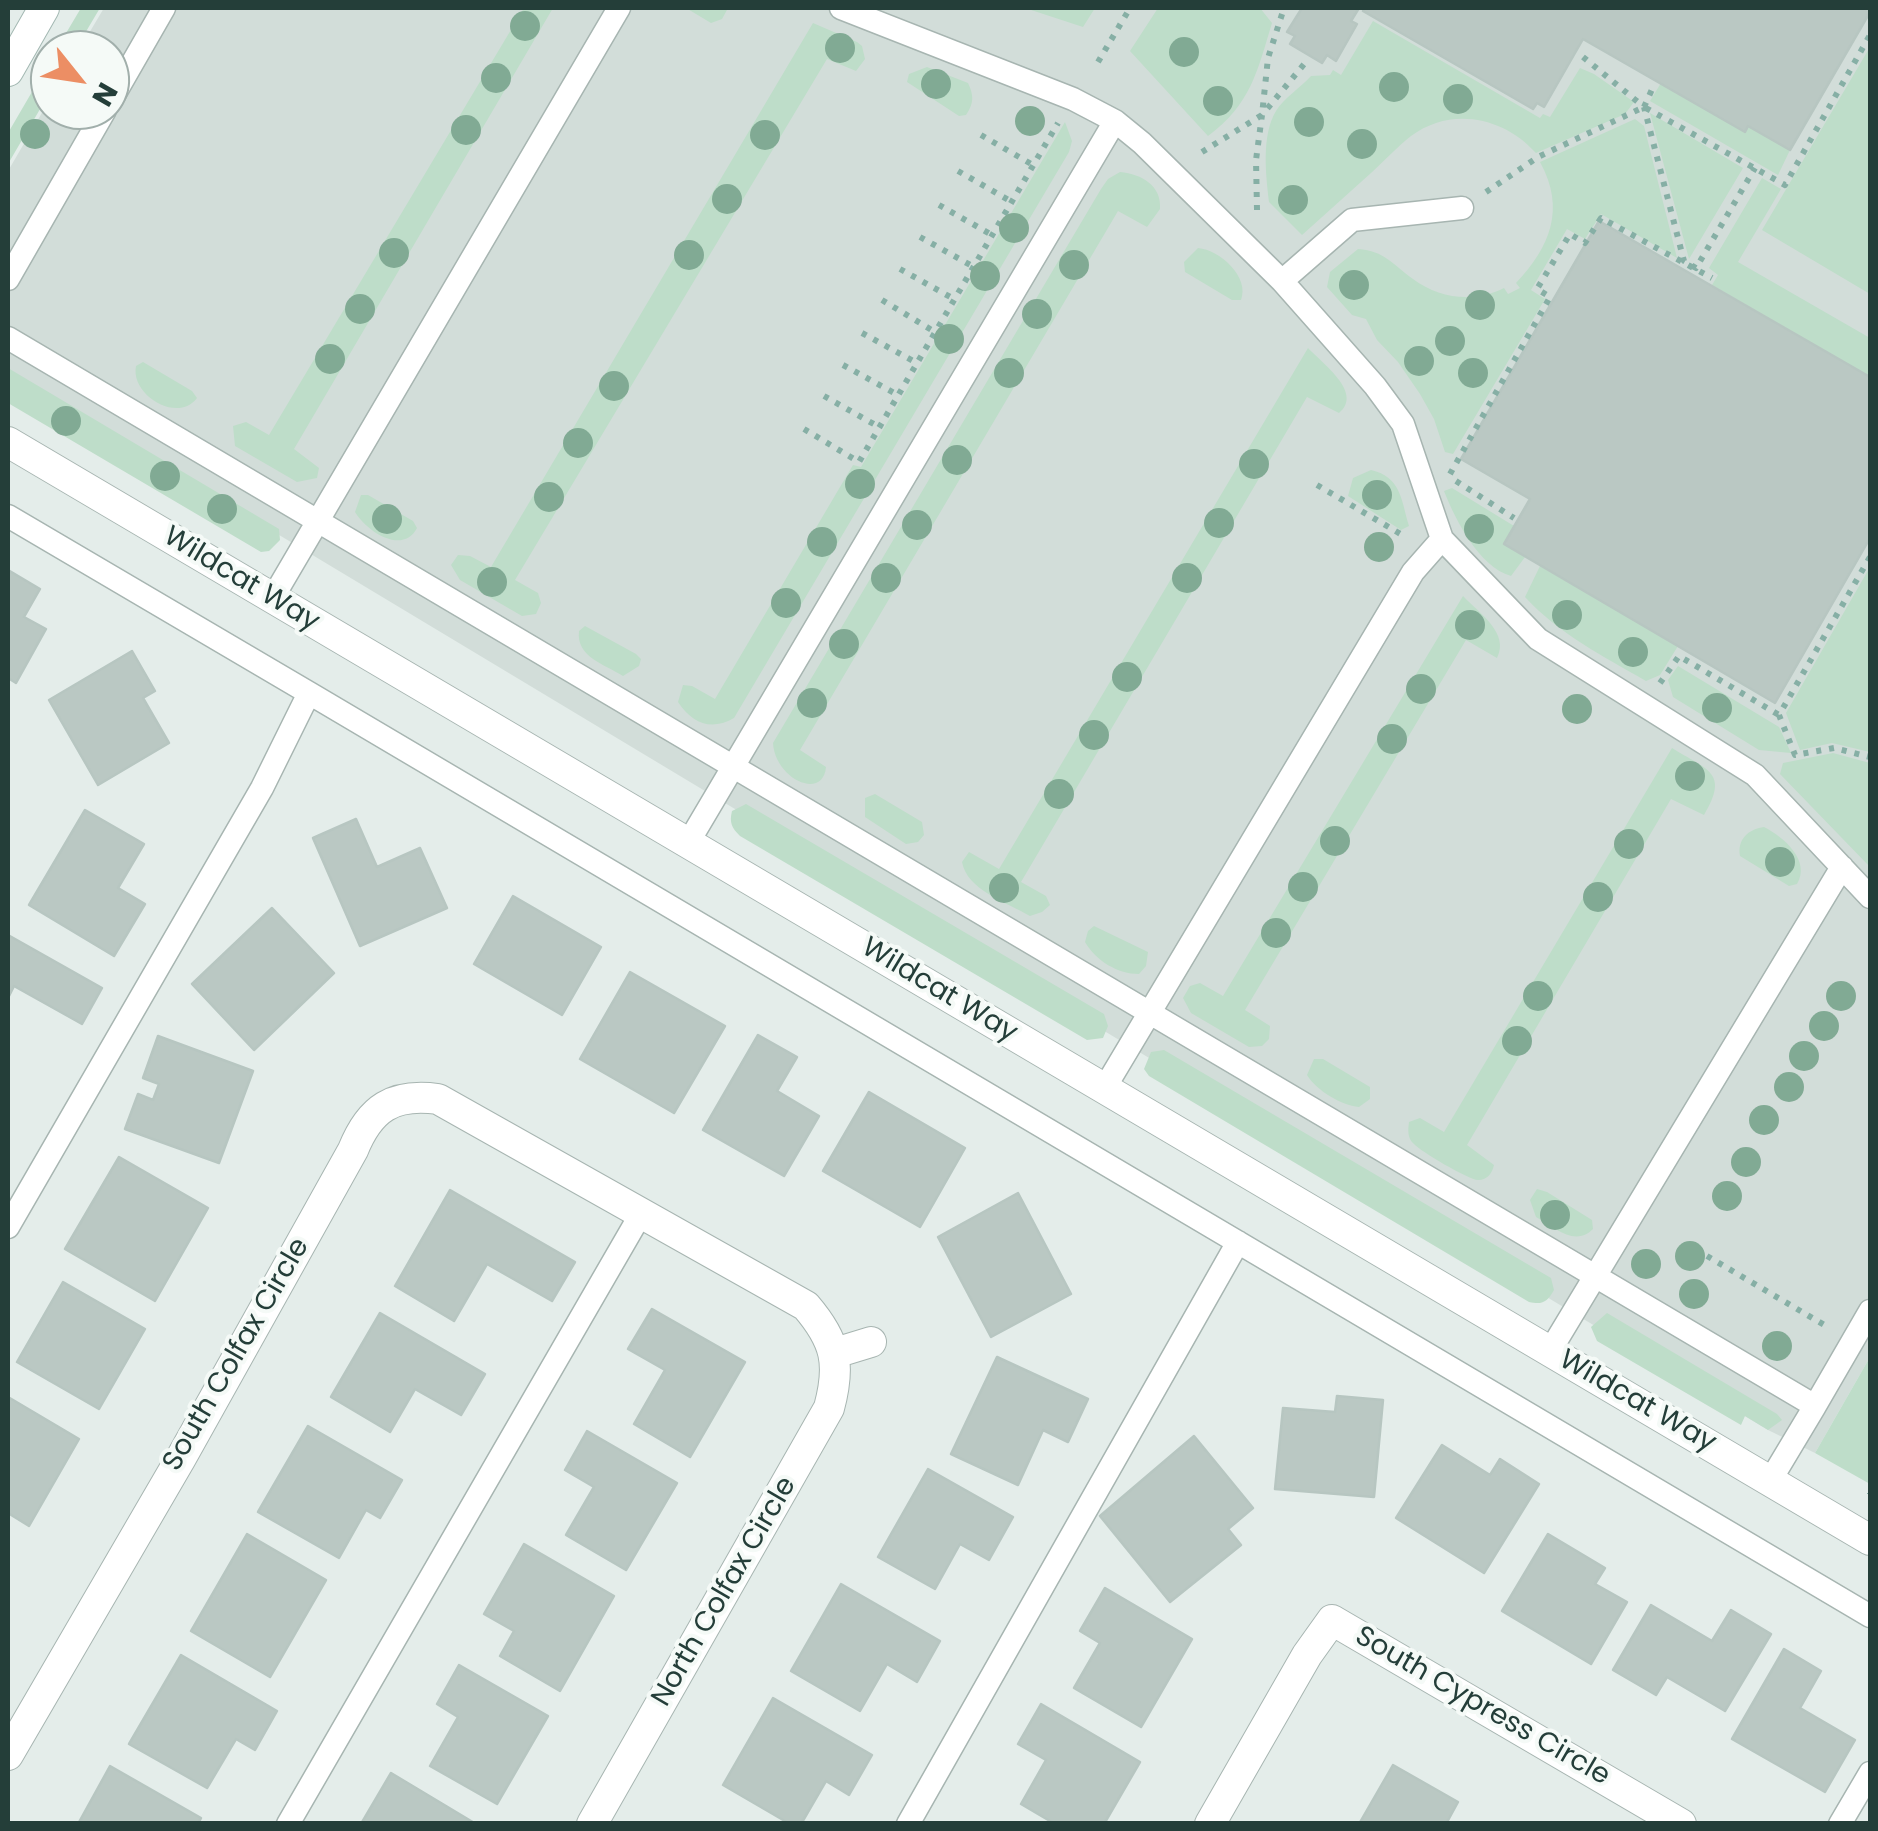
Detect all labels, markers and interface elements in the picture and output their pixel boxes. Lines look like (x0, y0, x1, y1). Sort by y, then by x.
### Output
north arrow (30, 30, 130, 130)
text: N (83, 75, 127, 113)
street label: Wildcat Way (157, 520, 325, 640)
street label: Wildcat Way (855, 931, 1023, 1051)
street label: South Colfax Circle (157, 1232, 317, 1478)
street label: Wildcat Way (1553, 1344, 1721, 1460)
street label: North Colfax Circle (646, 1471, 804, 1713)
street label: South Cypress Circle (1349, 1620, 1615, 1794)

